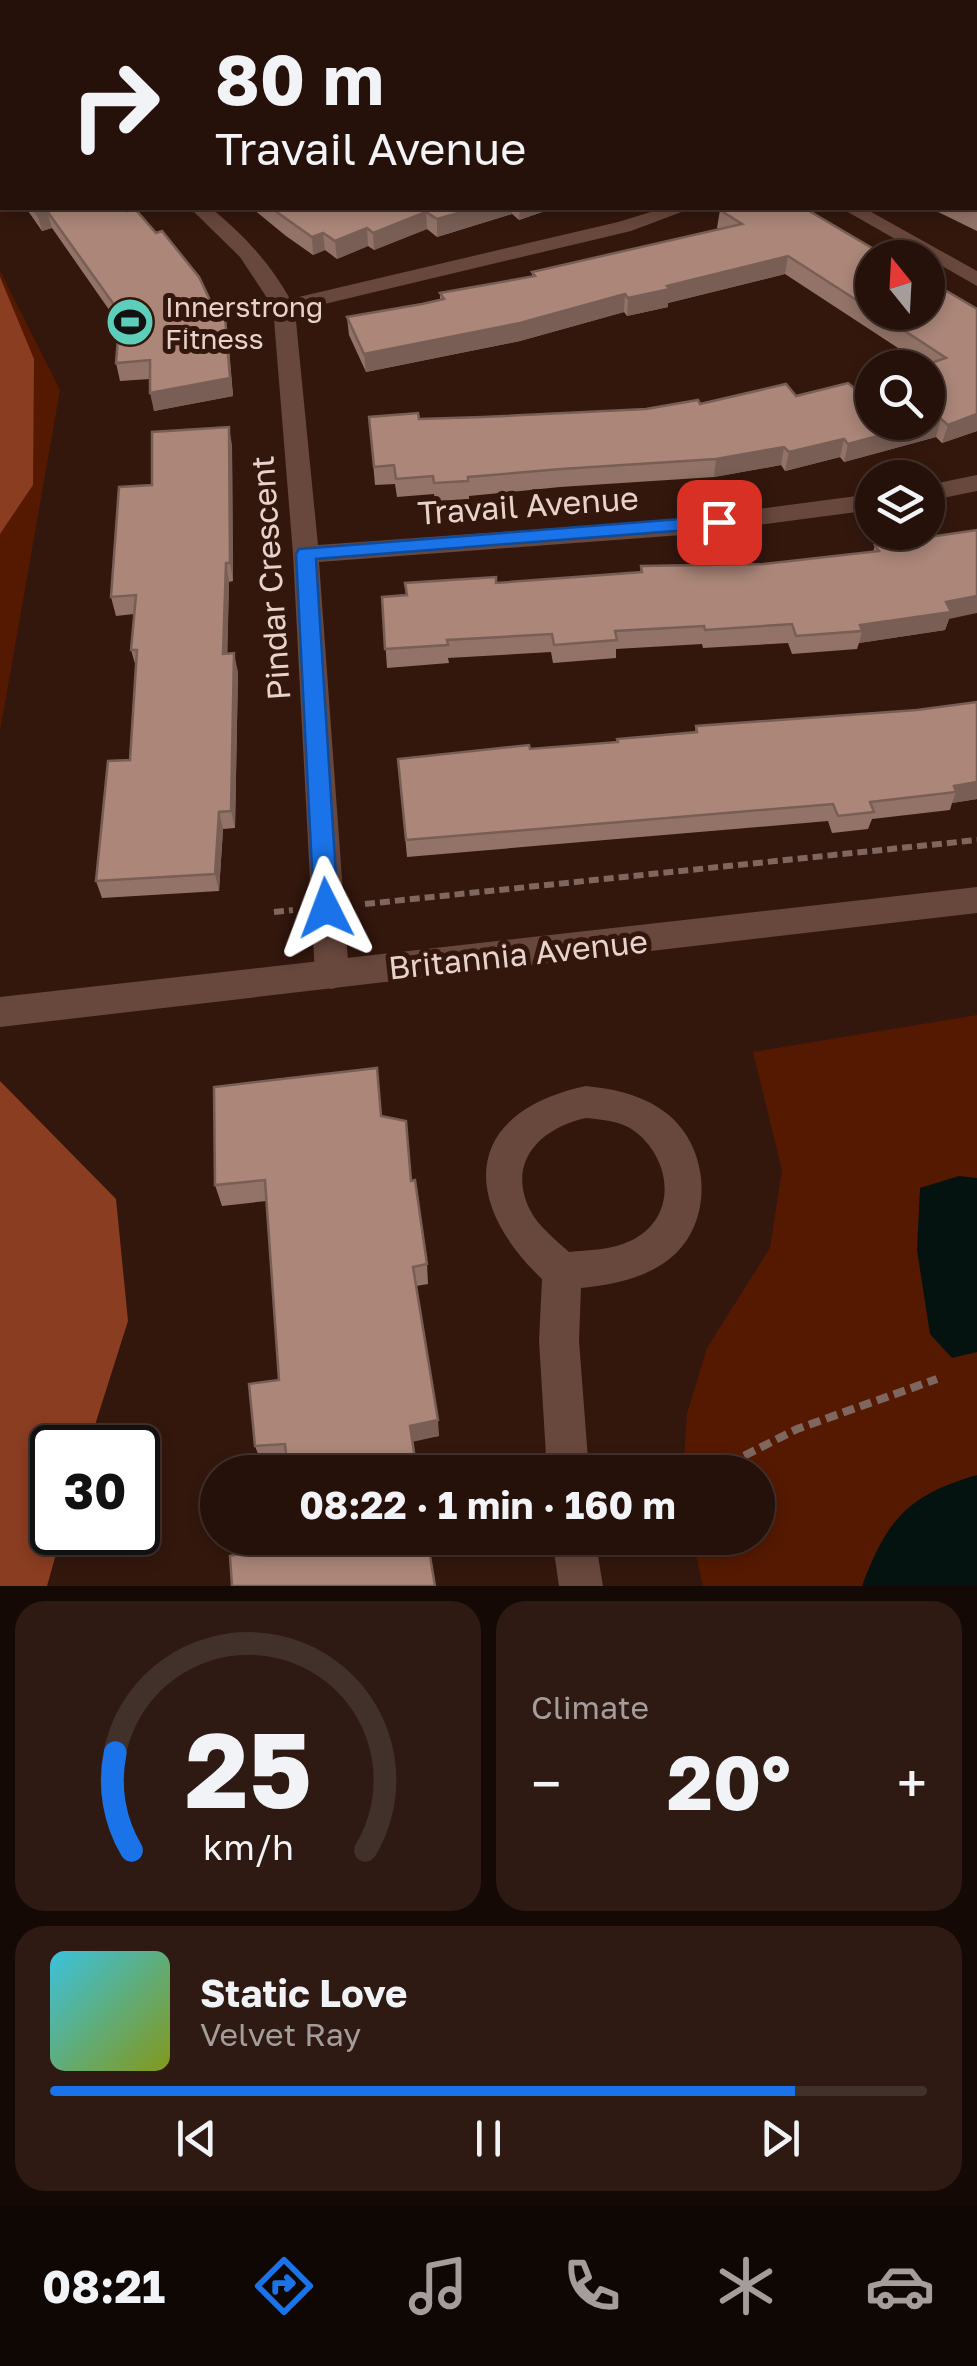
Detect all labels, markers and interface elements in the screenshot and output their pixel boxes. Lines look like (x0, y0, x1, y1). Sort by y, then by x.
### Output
text: 80 m (215, 36, 384, 120)
icon: right (50, 40, 180, 170)
text: Travail Avenue (215, 121, 526, 175)
north arrow (855, 240, 945, 330)
map controls (855, 240, 945, 550)
place label: Innerstrong Fitness (165, 290, 323, 355)
sports icon: Innerstrong Fitness (104, 296, 156, 348)
button: search (855, 350, 945, 440)
street label: Pindar Crescent (242, 454, 298, 702)
button: layers (855, 460, 945, 550)
street label: Travail Avenue (416, 478, 640, 532)
pin (677, 480, 762, 565)
icon: arrive (692, 495, 747, 550)
position arrow (274, 856, 378, 960)
street label: Britannia Avenue (387, 921, 649, 987)
speed limit sign: 30 (30, 1425, 160, 1555)
text: 08:22 · 1 min · 160 m (299, 1482, 676, 1527)
text: Climate (531, 1688, 649, 1726)
text: 25 (185, 1706, 311, 1831)
text: 20° (667, 1736, 791, 1827)
text: − (531, 1750, 561, 1816)
text: + (897, 1750, 927, 1816)
text: km/h (203, 1825, 293, 1868)
text: Static Love (200, 1970, 407, 2015)
text: Velvet Ray (200, 2015, 361, 2053)
icon: previous (169, 2111, 224, 2166)
icon: pause (461, 2111, 516, 2166)
icon: next (753, 2111, 808, 2166)
icon: directions (249, 2251, 319, 2321)
icon: music (403, 2251, 473, 2321)
icon: phone (557, 2251, 627, 2321)
icon: climate (711, 2251, 781, 2321)
icon: car (865, 2251, 935, 2321)
text: 08:21 (42, 2259, 165, 2313)

